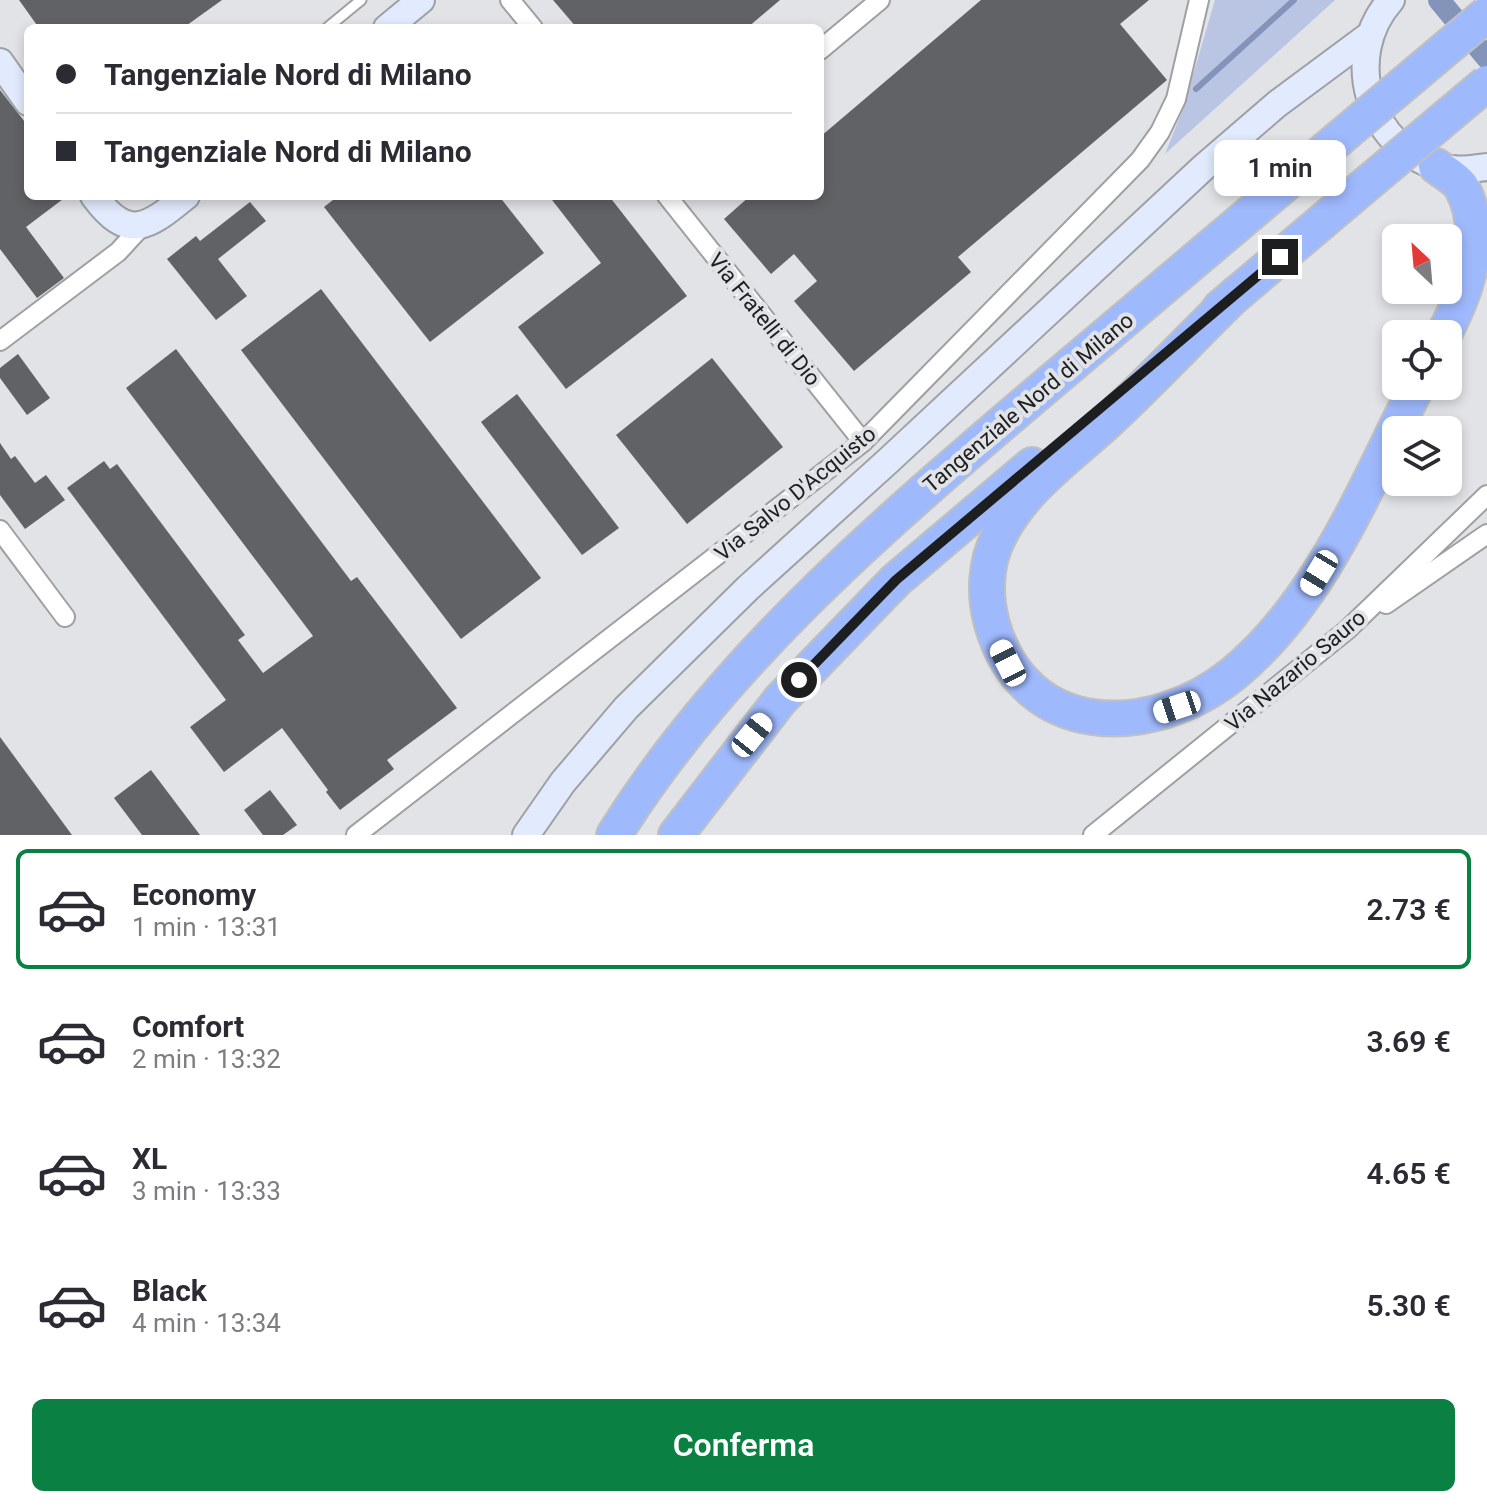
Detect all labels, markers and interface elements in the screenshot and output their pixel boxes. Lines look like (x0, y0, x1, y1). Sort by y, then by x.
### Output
text: Tangenziale Nord di Milano (104, 57, 472, 92)
text: Tangenziale Nord di Milano (104, 134, 472, 169)
callout: 1 min (1214, 141, 1346, 197)
text: 1 min (1247, 153, 1313, 183)
north arrow (1382, 224, 1462, 304)
map controls (1382, 224, 1462, 496)
route end (1262, 239, 1298, 275)
street label: Via Fratelli di Dio (703, 248, 826, 391)
street label: Tangenziale Nord di Milano (918, 307, 1138, 497)
button: locate (1382, 320, 1462, 400)
button: layers (1382, 416, 1462, 496)
street label: Via Salvo D'Acquisto (710, 421, 881, 566)
car (1296, 546, 1342, 600)
street label: Via Nazario Sauro (1220, 605, 1370, 736)
car (986, 636, 1030, 690)
route start (781, 662, 817, 698)
car (1150, 688, 1204, 726)
car (728, 709, 776, 761)
icon: car (36, 873, 108, 945)
text: Economy (132, 877, 256, 912)
text: 2.73 € (1366, 892, 1451, 927)
text: 1 min · 13:31 (132, 912, 281, 942)
icon: car (36, 1005, 108, 1077)
text: Comfort (132, 1009, 244, 1044)
text: 3.69 € (1366, 1024, 1451, 1059)
text: 2 min · 13:32 (132, 1044, 281, 1074)
icon: car (36, 1137, 108, 1209)
text: XL (132, 1141, 167, 1176)
text: 4.65 € (1366, 1156, 1451, 1191)
text: 3 min · 13:33 (132, 1176, 281, 1206)
icon: car (36, 1269, 108, 1341)
text: Black (132, 1273, 207, 1308)
text: 5.30 € (1366, 1288, 1451, 1323)
text: 4 min · 13:34 (132, 1308, 281, 1338)
button: Conferma (32, 1399, 1455, 1491)

